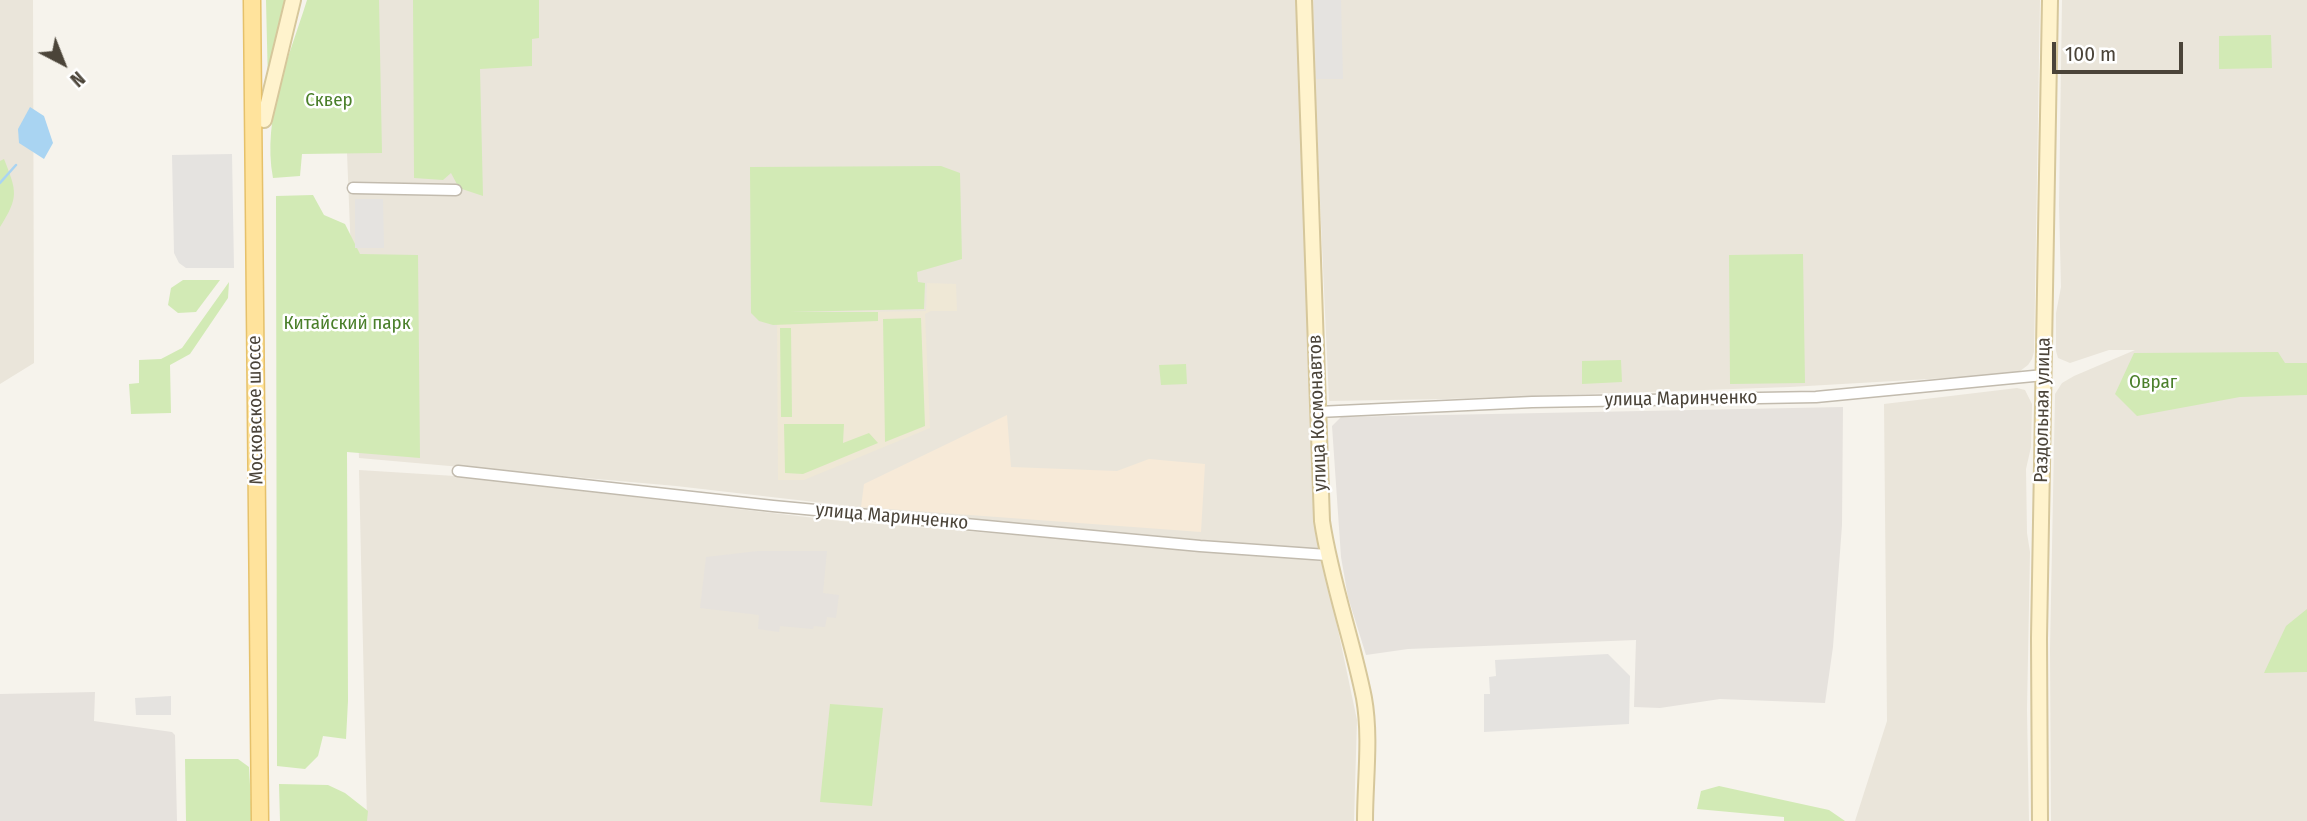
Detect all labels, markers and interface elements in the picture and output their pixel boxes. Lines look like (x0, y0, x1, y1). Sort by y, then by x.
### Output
north arrow (28, 28, 98, 98)
scale bar (2055, 28, 2186, 72)
text: 100 m (2065, 41, 2116, 67)
text: N (65, 67, 89, 91)
park label: Сквер (305, 90, 353, 112)
park label: Китайский парк (283, 313, 411, 335)
street label: улица Космонавтов (1304, 334, 1332, 492)
street label: Московское шоссе (243, 335, 269, 485)
street label: Раздольная улица (2030, 337, 2056, 483)
park label: Овраг (2129, 372, 2177, 394)
street label: улица Маринченко (1604, 386, 1758, 412)
street label: улица Маринченко (815, 499, 969, 535)

